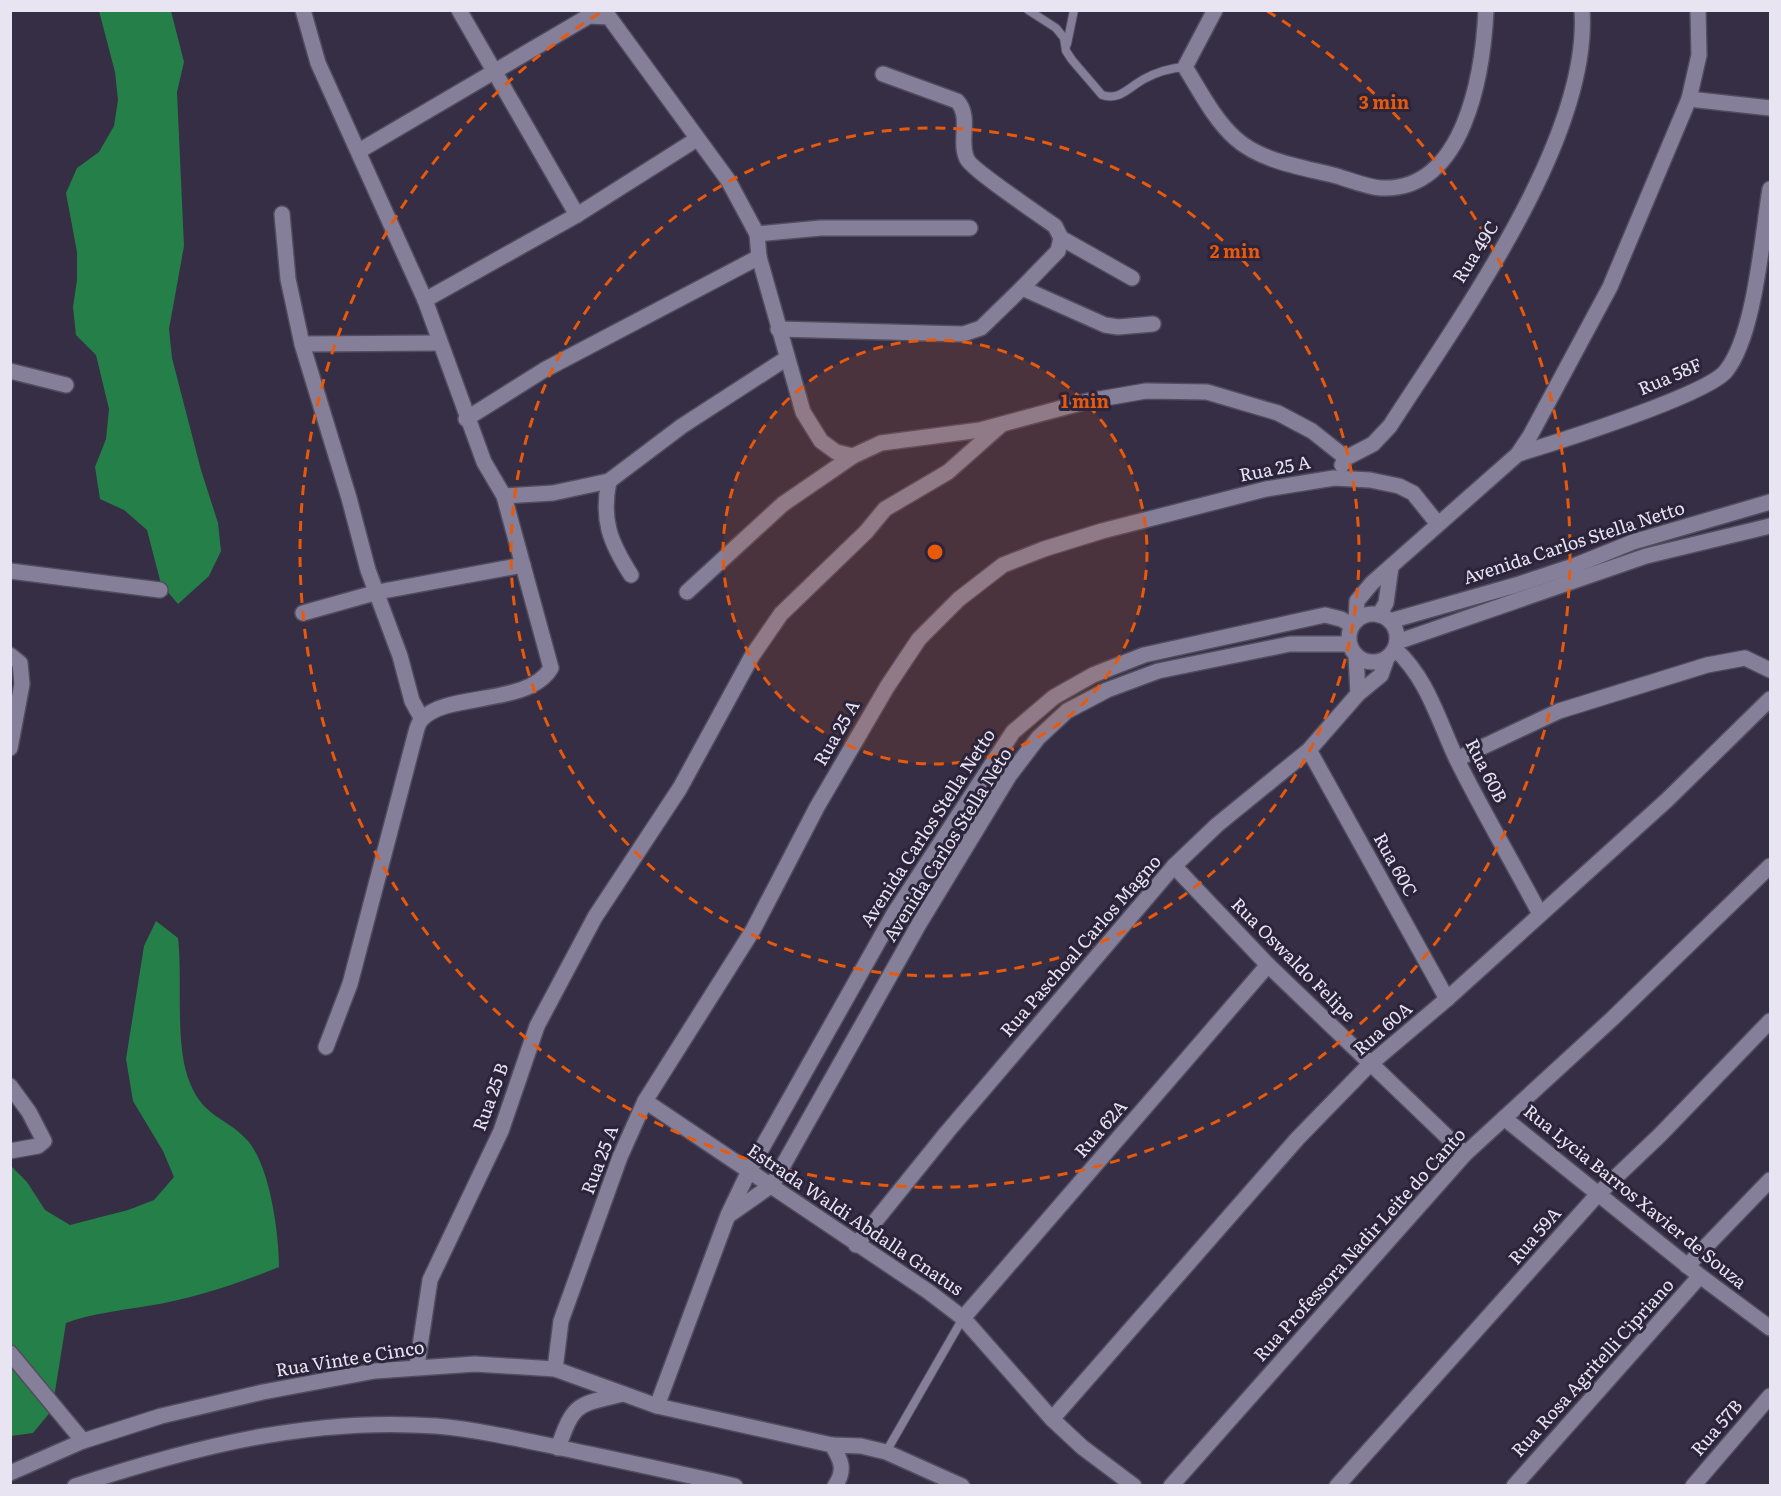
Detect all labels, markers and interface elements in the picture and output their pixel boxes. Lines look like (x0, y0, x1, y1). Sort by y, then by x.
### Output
text: 3 min (1359, 88, 1410, 115)
street label: Rua 49C (1445, 215, 1504, 288)
text: 2 min (1210, 237, 1261, 264)
street label: Rua 58F (1633, 350, 1706, 401)
text: 1 min (1061, 387, 1110, 414)
street label: Rua 25 A (1237, 447, 1313, 488)
street label: Avenida Carlos Stella Netto (1459, 493, 1688, 590)
centre of rings (925, 542, 945, 562)
street label: Rua 25 A (806, 694, 865, 770)
street label: Avenida Carlos Stella Netto (852, 723, 1001, 932)
street label: Rua 60B (1460, 733, 1515, 807)
street label: Avenida Carlos Stella Neto (876, 742, 1018, 946)
street label: Rua 60C (1368, 827, 1425, 901)
street label: Rua Paschoal Carlos Magno (993, 848, 1167, 1042)
street label: Rua Oswaldo Felipe (1226, 891, 1362, 1027)
street label: Rua 60A (1347, 995, 1417, 1061)
street label: Rua 25 B (465, 1059, 514, 1134)
street label: Rua 62A (1067, 1093, 1133, 1163)
street label: Rua Lycia Barros Xavier de Souza (1519, 1097, 1754, 1295)
street label: Rua 25 A (573, 1121, 624, 1198)
street label: Rua Professora Nadir Leite do Canto (1246, 1121, 1471, 1367)
street label: Estrada Waldi Abdalla Gnatus (742, 1136, 969, 1301)
street label: Rua 59A (1501, 1200, 1567, 1270)
street label: Rua Rosa Agritelli Cipriano (1504, 1272, 1680, 1462)
street label: Rua Vinte e Cinco (273, 1332, 426, 1383)
street label: Rua 57B (1684, 1393, 1748, 1461)

